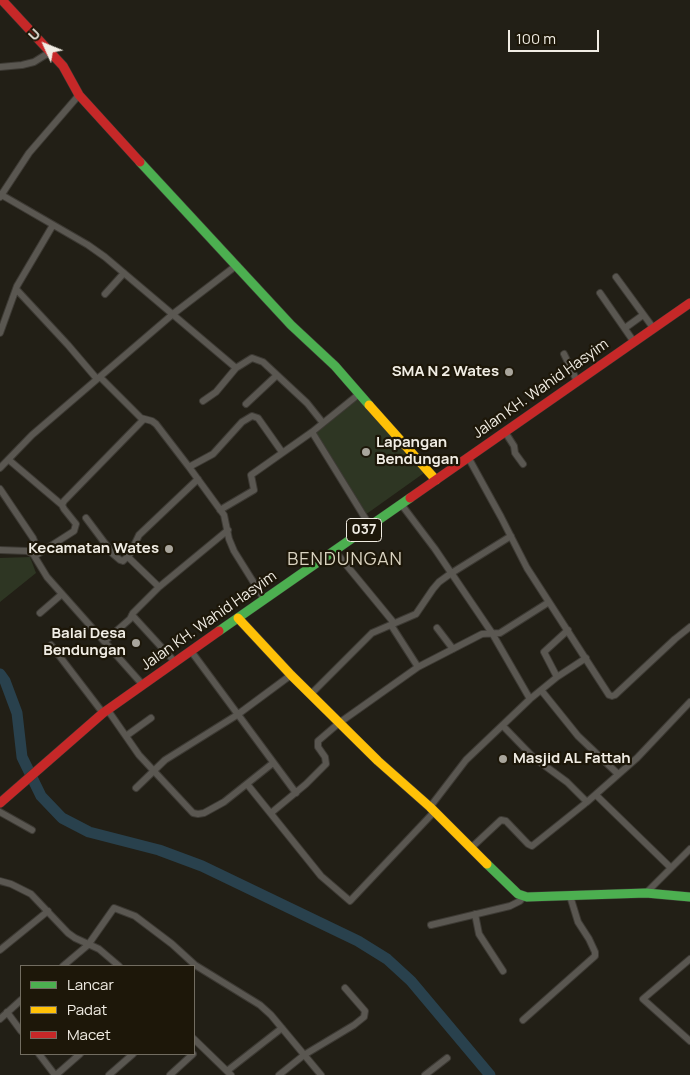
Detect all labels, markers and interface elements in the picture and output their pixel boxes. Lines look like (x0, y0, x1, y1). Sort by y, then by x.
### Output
north arrow (20, 20, 70, 70)
scale bar (510, 20, 601, 52)
text: U (24, 24, 44, 44)
text: 100 m (516, 28, 556, 49)
street label: Jalan KH. Wahid Hasyim (470, 335, 612, 443)
place label: SMA N 2 Wates (392, 363, 499, 381)
marker: SMA N 2 Wates (503, 366, 515, 378)
place label: Lapangan Bendungan (376, 434, 459, 469)
marker: Lapangan Bendungan (360, 446, 372, 458)
road number: 037 (346, 518, 382, 542)
place label: Kecamatan Wates (28, 540, 159, 558)
marker: Kecamatan Wates (163, 543, 175, 555)
district label: BENDUNGAN (286, 549, 404, 571)
street label: Jalan KH. Wahid Hasyim (138, 567, 280, 675)
place label: Balai Desa Bendungan (43, 625, 126, 660)
marker: Balai Desa Bendungan (130, 637, 142, 649)
place label: Masjid AL Fattah (513, 750, 631, 768)
marker: Masjid AL Fattah (497, 753, 509, 765)
legend (20, 965, 195, 1055)
text: Lancar (67, 974, 114, 995)
text: Padat (67, 999, 107, 1020)
text: Macet (67, 1024, 111, 1045)

